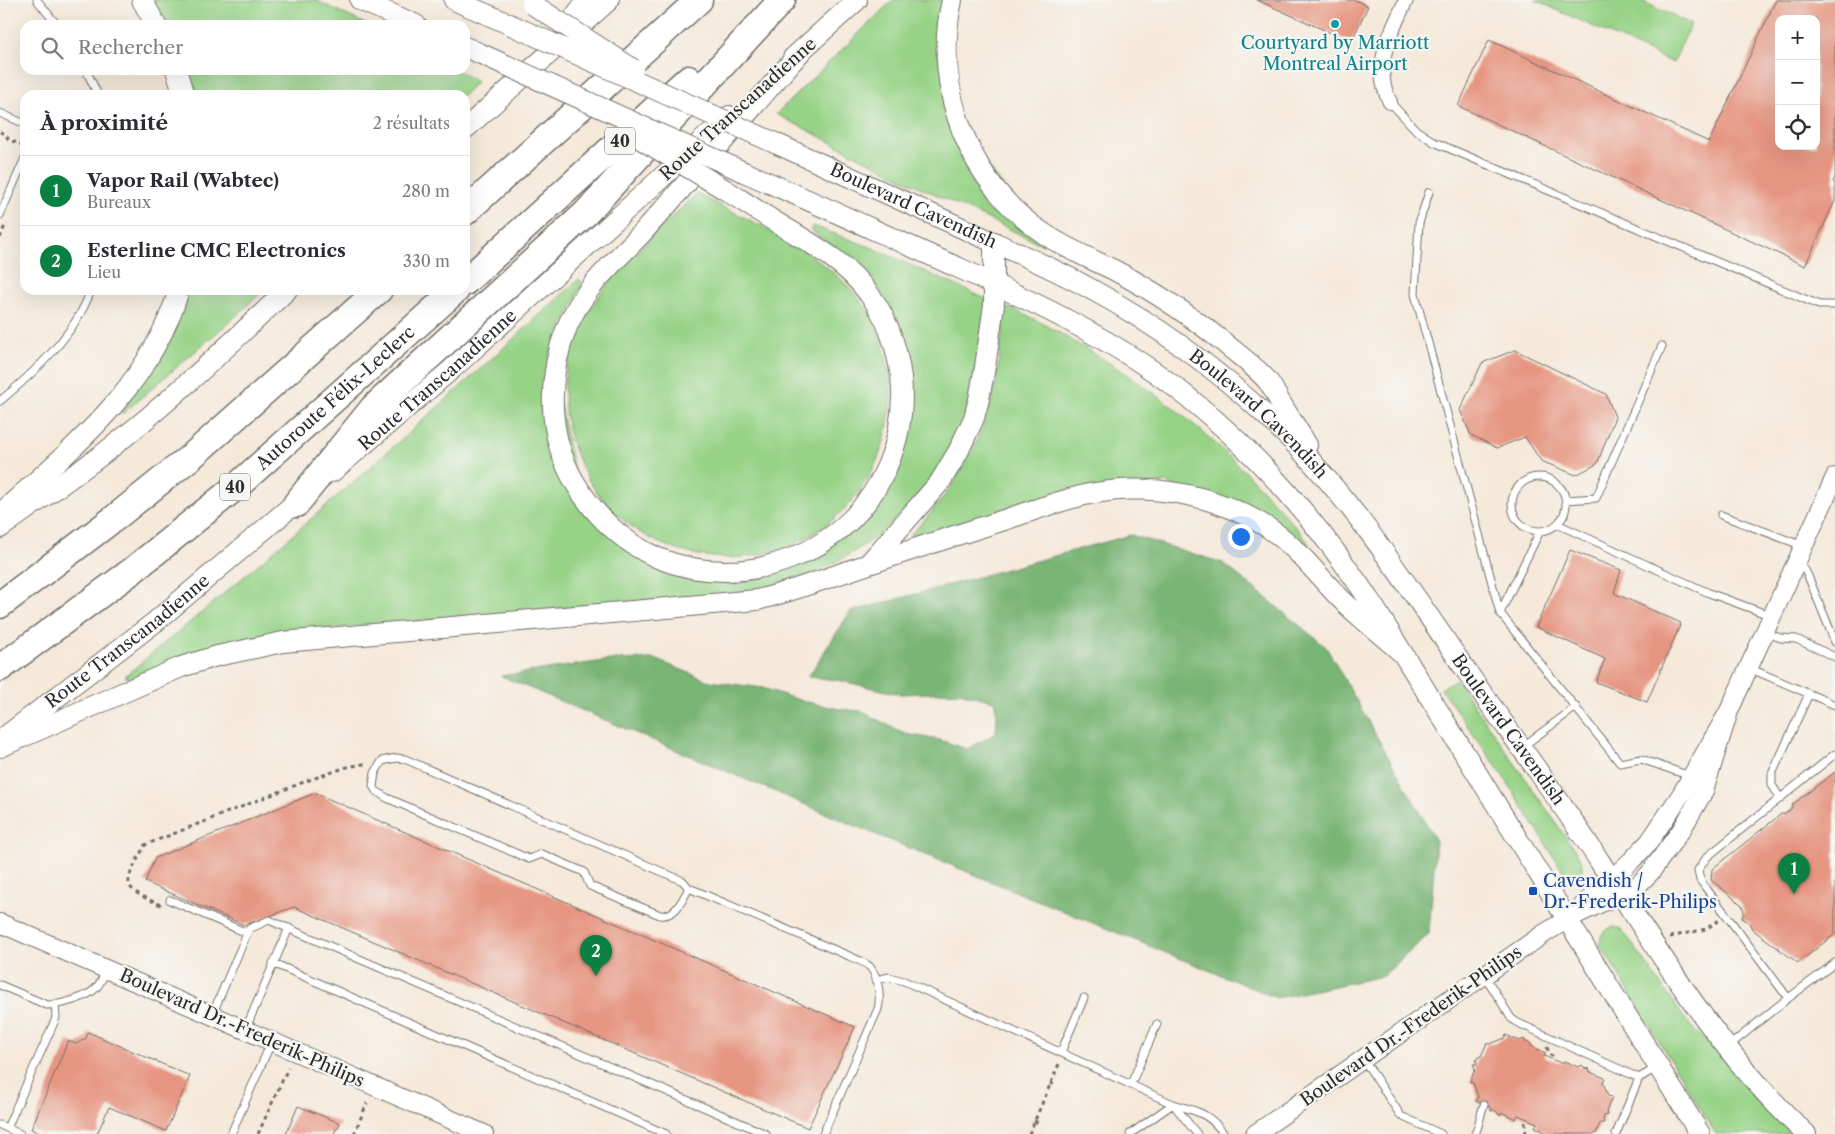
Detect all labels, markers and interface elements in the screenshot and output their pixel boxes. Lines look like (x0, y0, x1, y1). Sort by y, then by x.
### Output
map controls (1775, 15, 1820, 150)
button: + (1775, 15, 1820, 60)
marker: Courtyard by Marriott Montreal Airport (1329, 18, 1341, 30)
search box (20, 20, 470, 75)
place label: Courtyard by Marriott Montreal Airport (1241, 32, 1430, 75)
street label: Route Transcanadienne (655, 33, 821, 185)
icon: search (38, 34, 66, 62)
text: Rechercher (78, 36, 183, 59)
button: − (1775, 60, 1820, 105)
button: locate (1775, 105, 1820, 150)
text: À proximité (40, 110, 168, 135)
text: 2 résultats (373, 113, 450, 133)
road number: 40 (605, 128, 635, 154)
street label: Boulevard Cavendish (827, 158, 1000, 253)
text: Vapor Rail (Wabtec) (87, 169, 279, 192)
text: 1 (52, 181, 60, 201)
text: 280 m (402, 181, 450, 201)
text: Bureaux (87, 192, 151, 212)
text: Esterline CMC Electronics (87, 239, 346, 262)
text: 2 (51, 251, 61, 271)
text: 330 m (403, 251, 450, 271)
text: Lieu (87, 262, 121, 282)
street label: Route Transcanadienne (354, 305, 521, 455)
street label: Autoroute Félix-Leclerc (251, 321, 420, 475)
street label: Boulevard Cavendish (1185, 345, 1332, 483)
road number: 40 (220, 474, 250, 501)
your location (1228, 524, 1254, 550)
street label: Route Transcanadienne (41, 570, 214, 713)
street label: Boulevard Cavendish (1447, 650, 1570, 809)
pin: 1 (1778, 853, 1810, 894)
place label: Cavendish / Dr.-Frederik-Philips (1543, 870, 1717, 913)
marker: Cavendish / Dr.-Frederik-Philips (1527, 885, 1539, 897)
pin: 2 (580, 935, 612, 976)
street label: Boulevard Dr.-Frederik-Philips (1296, 941, 1526, 1111)
street label: Boulevard Dr.-Frederik-Philips (116, 964, 368, 1092)

